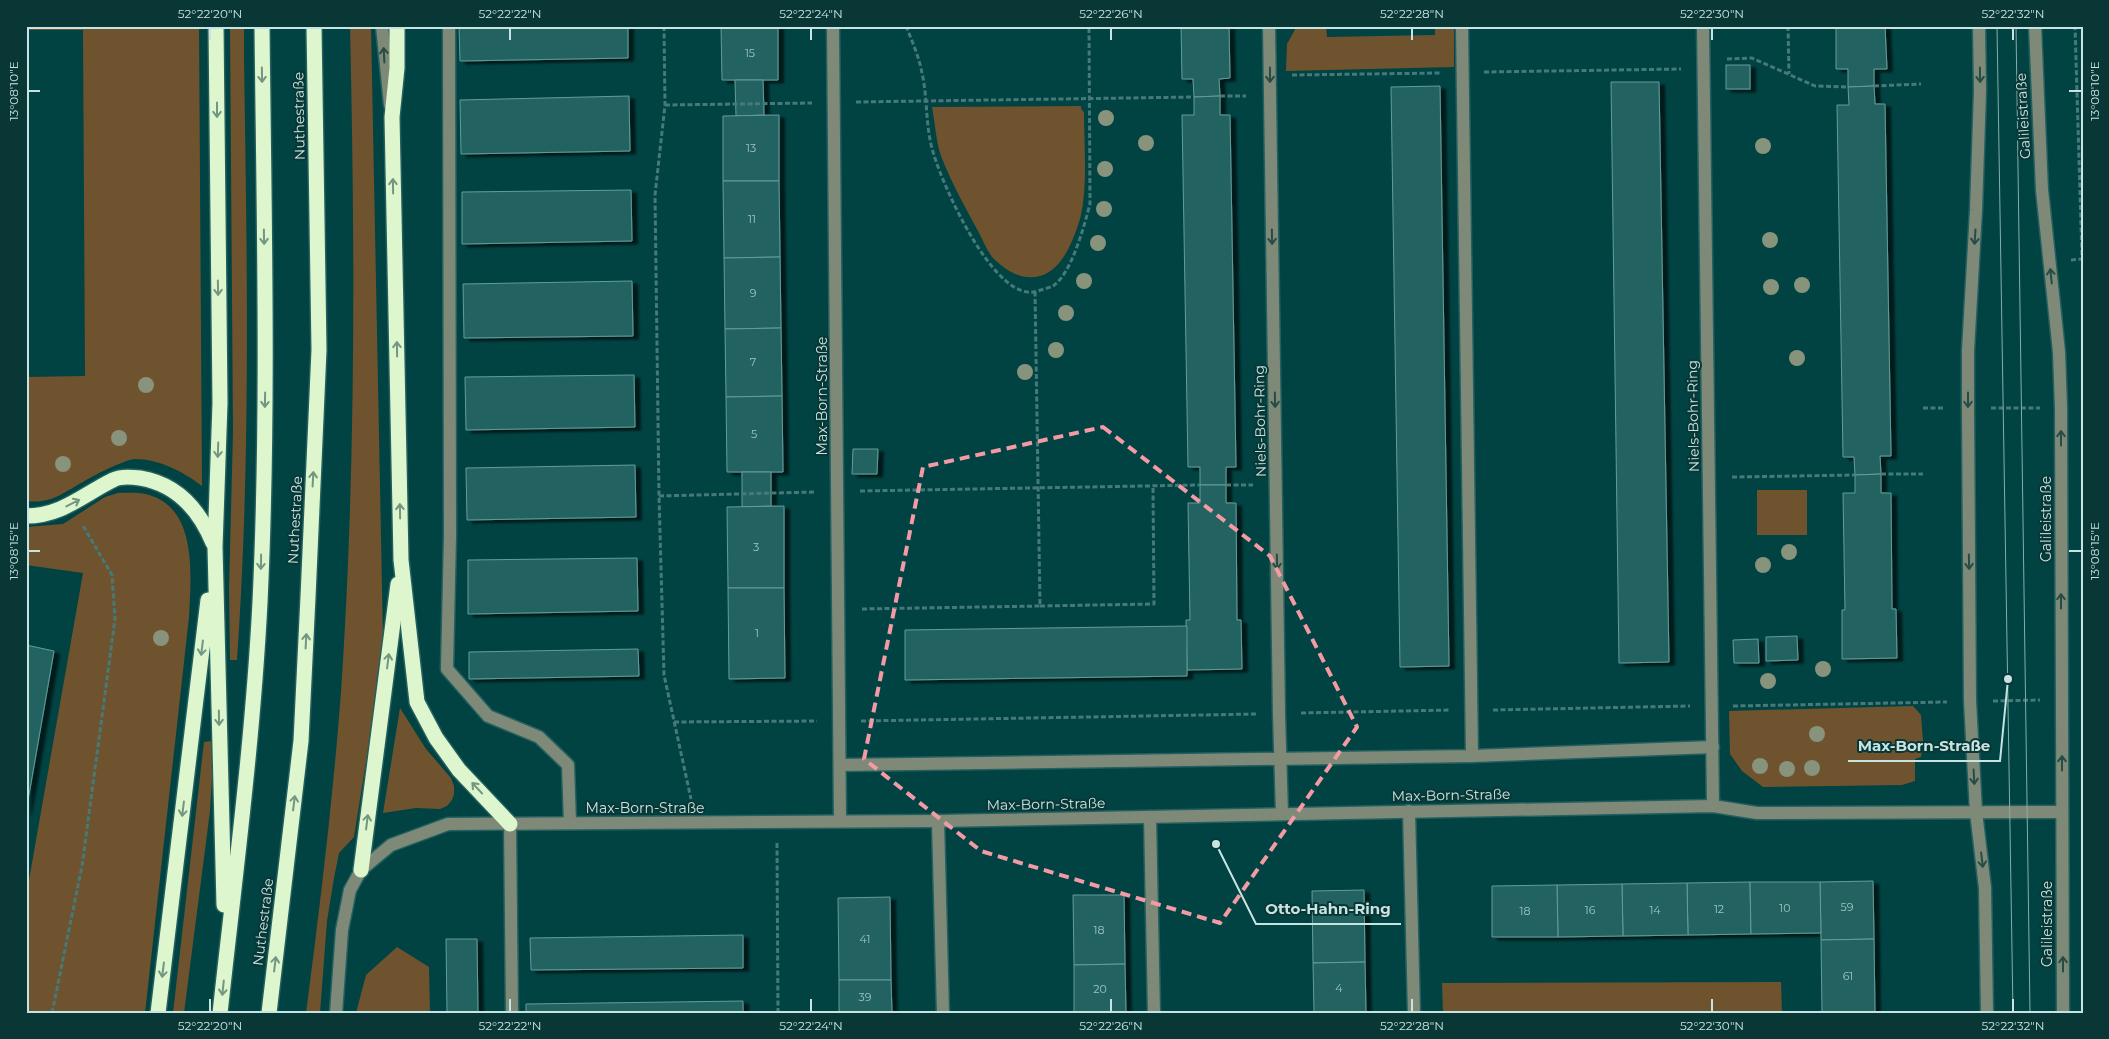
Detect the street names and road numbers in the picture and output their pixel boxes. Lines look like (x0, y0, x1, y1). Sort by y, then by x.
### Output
street label: Nuthestraße (289, 72, 309, 160)
street label: Galileistraße (2012, 72, 2034, 160)
street label: Max-Born-Straße (813, 337, 831, 455)
street label: Niels-Bohr-Ring (1683, 360, 1703, 472)
street label: Niels-Bohr-Ring (1250, 365, 1270, 477)
street label: Nuthestraße (284, 476, 306, 564)
street label: Galileistraße (2037, 476, 2055, 562)
street label: Max-Born-Straße (1391, 785, 1511, 805)
street label: Max-Born-Straße (986, 794, 1106, 814)
street label: Max-Born-Straße (586, 799, 704, 817)
street label: Nuthestraße (249, 877, 277, 967)
street label: Galileistraße (2038, 881, 2056, 967)

